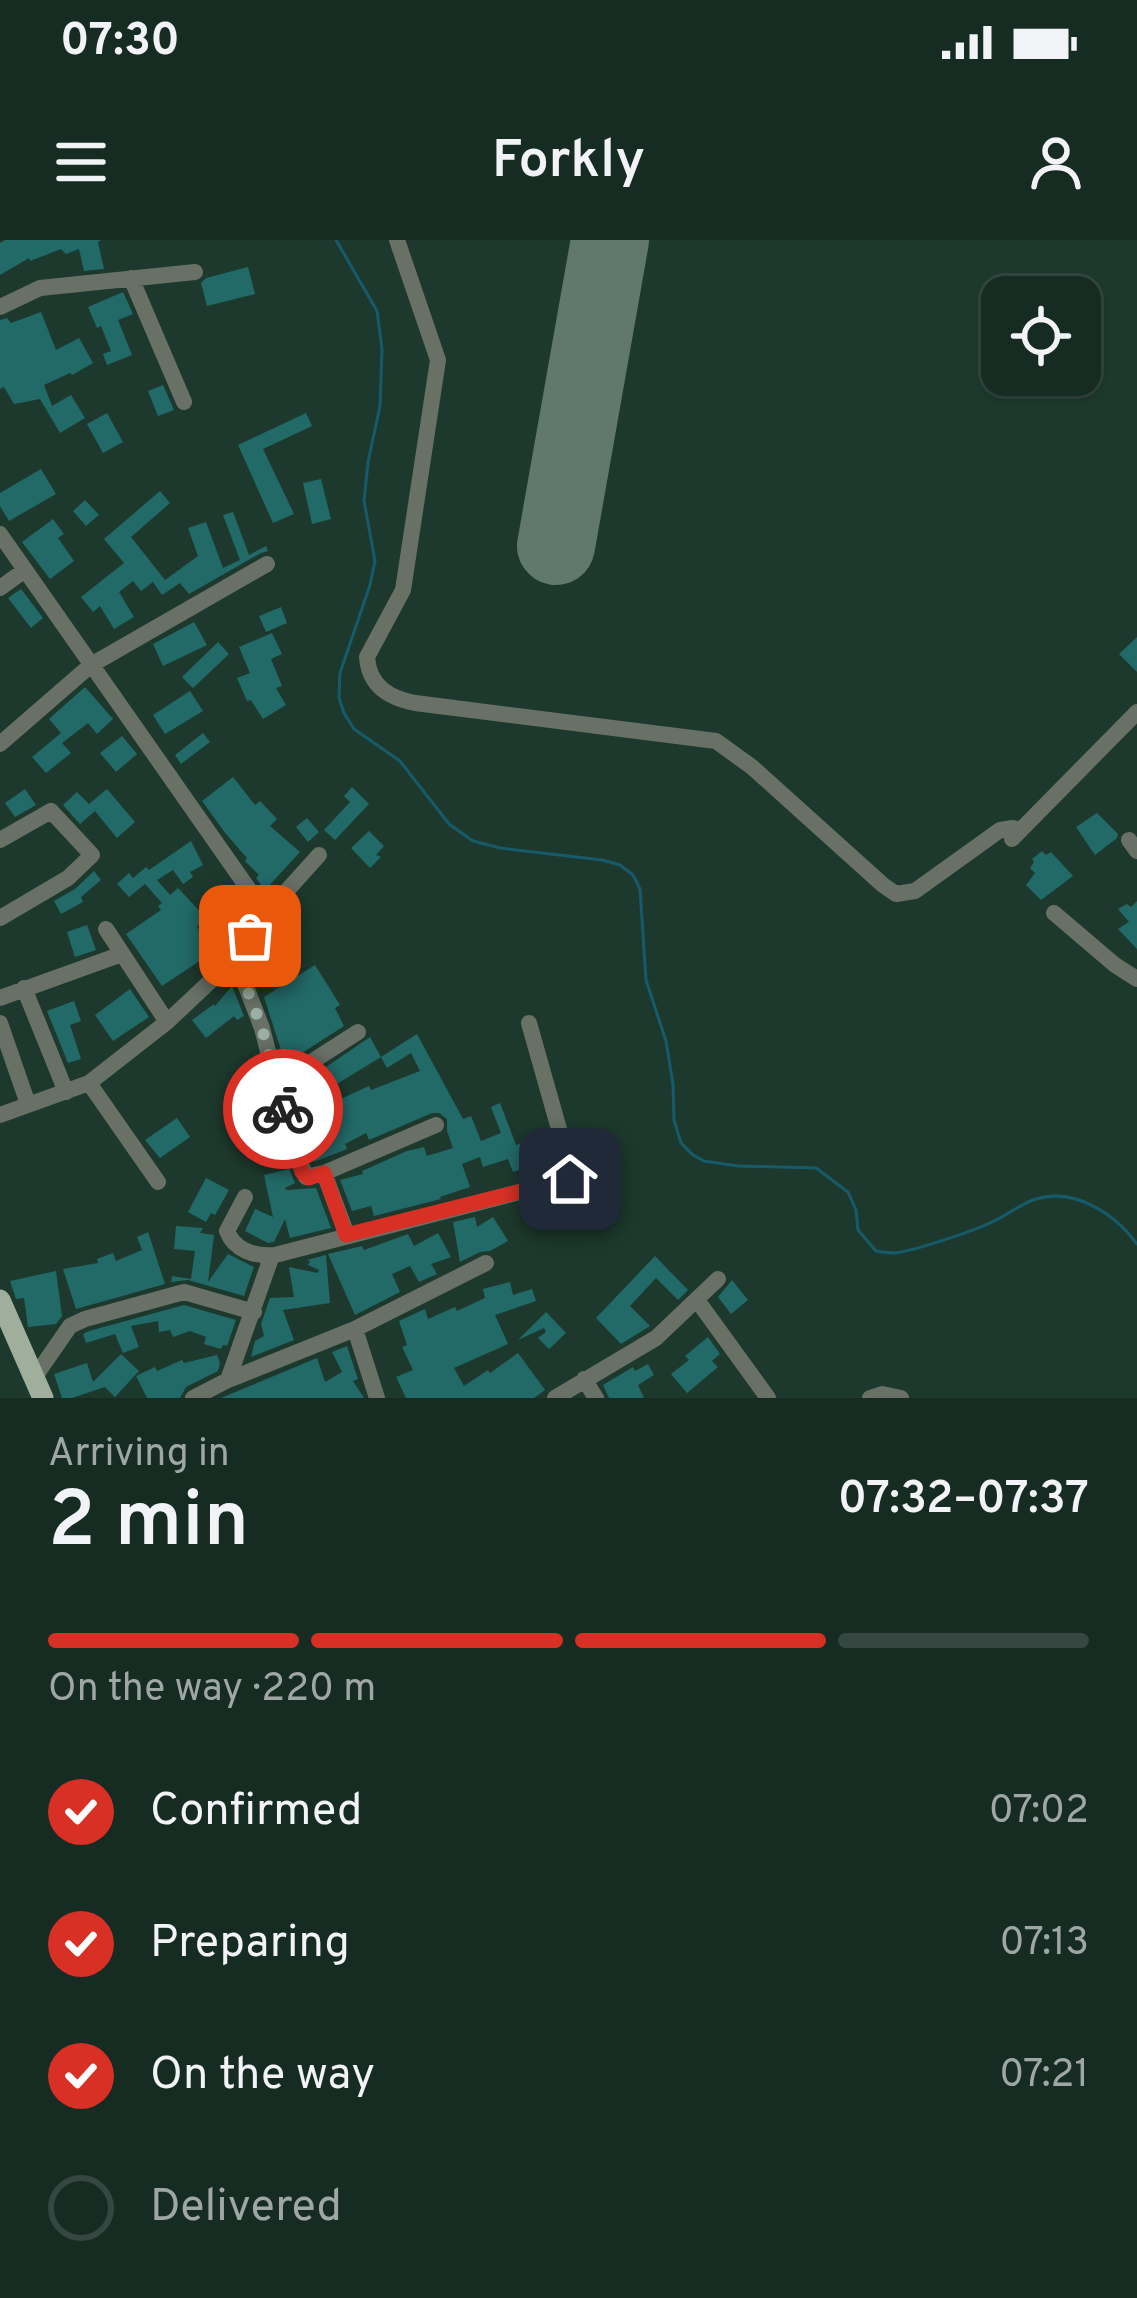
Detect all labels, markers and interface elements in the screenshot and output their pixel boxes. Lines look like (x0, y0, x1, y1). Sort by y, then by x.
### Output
text: 07:30 (60, 14, 180, 71)
text: Forkly (492, 128, 645, 197)
icon: menu (48, 129, 114, 195)
icon: person (1023, 129, 1089, 195)
map controls (981, 276, 1101, 396)
button: locate (981, 276, 1101, 396)
pin (199, 885, 301, 987)
icon: bag (217, 903, 283, 969)
courier (223, 1049, 343, 1169)
icon: bike (250, 1076, 316, 1142)
pin (519, 1128, 621, 1230)
icon: home (537, 1146, 603, 1212)
text: Arriving in (48, 1431, 230, 1480)
text: 07:32–07:37 (838, 1472, 1089, 1529)
text: 2 min (48, 1475, 249, 1574)
text: On the way · 220 m (48, 1666, 376, 1715)
icon: check (48, 1779, 114, 1845)
text: Confirmed (150, 1784, 362, 1841)
text: 07:02 (989, 1788, 1089, 1837)
icon: check (48, 1911, 114, 1977)
text: Preparing (150, 1916, 350, 1973)
text: 07:13 (1000, 1920, 1089, 1969)
icon: check (48, 2043, 114, 2109)
text: On the way (150, 2048, 375, 2105)
text: 07:21 (999, 2052, 1089, 2101)
text: Delivered (150, 2180, 342, 2237)

